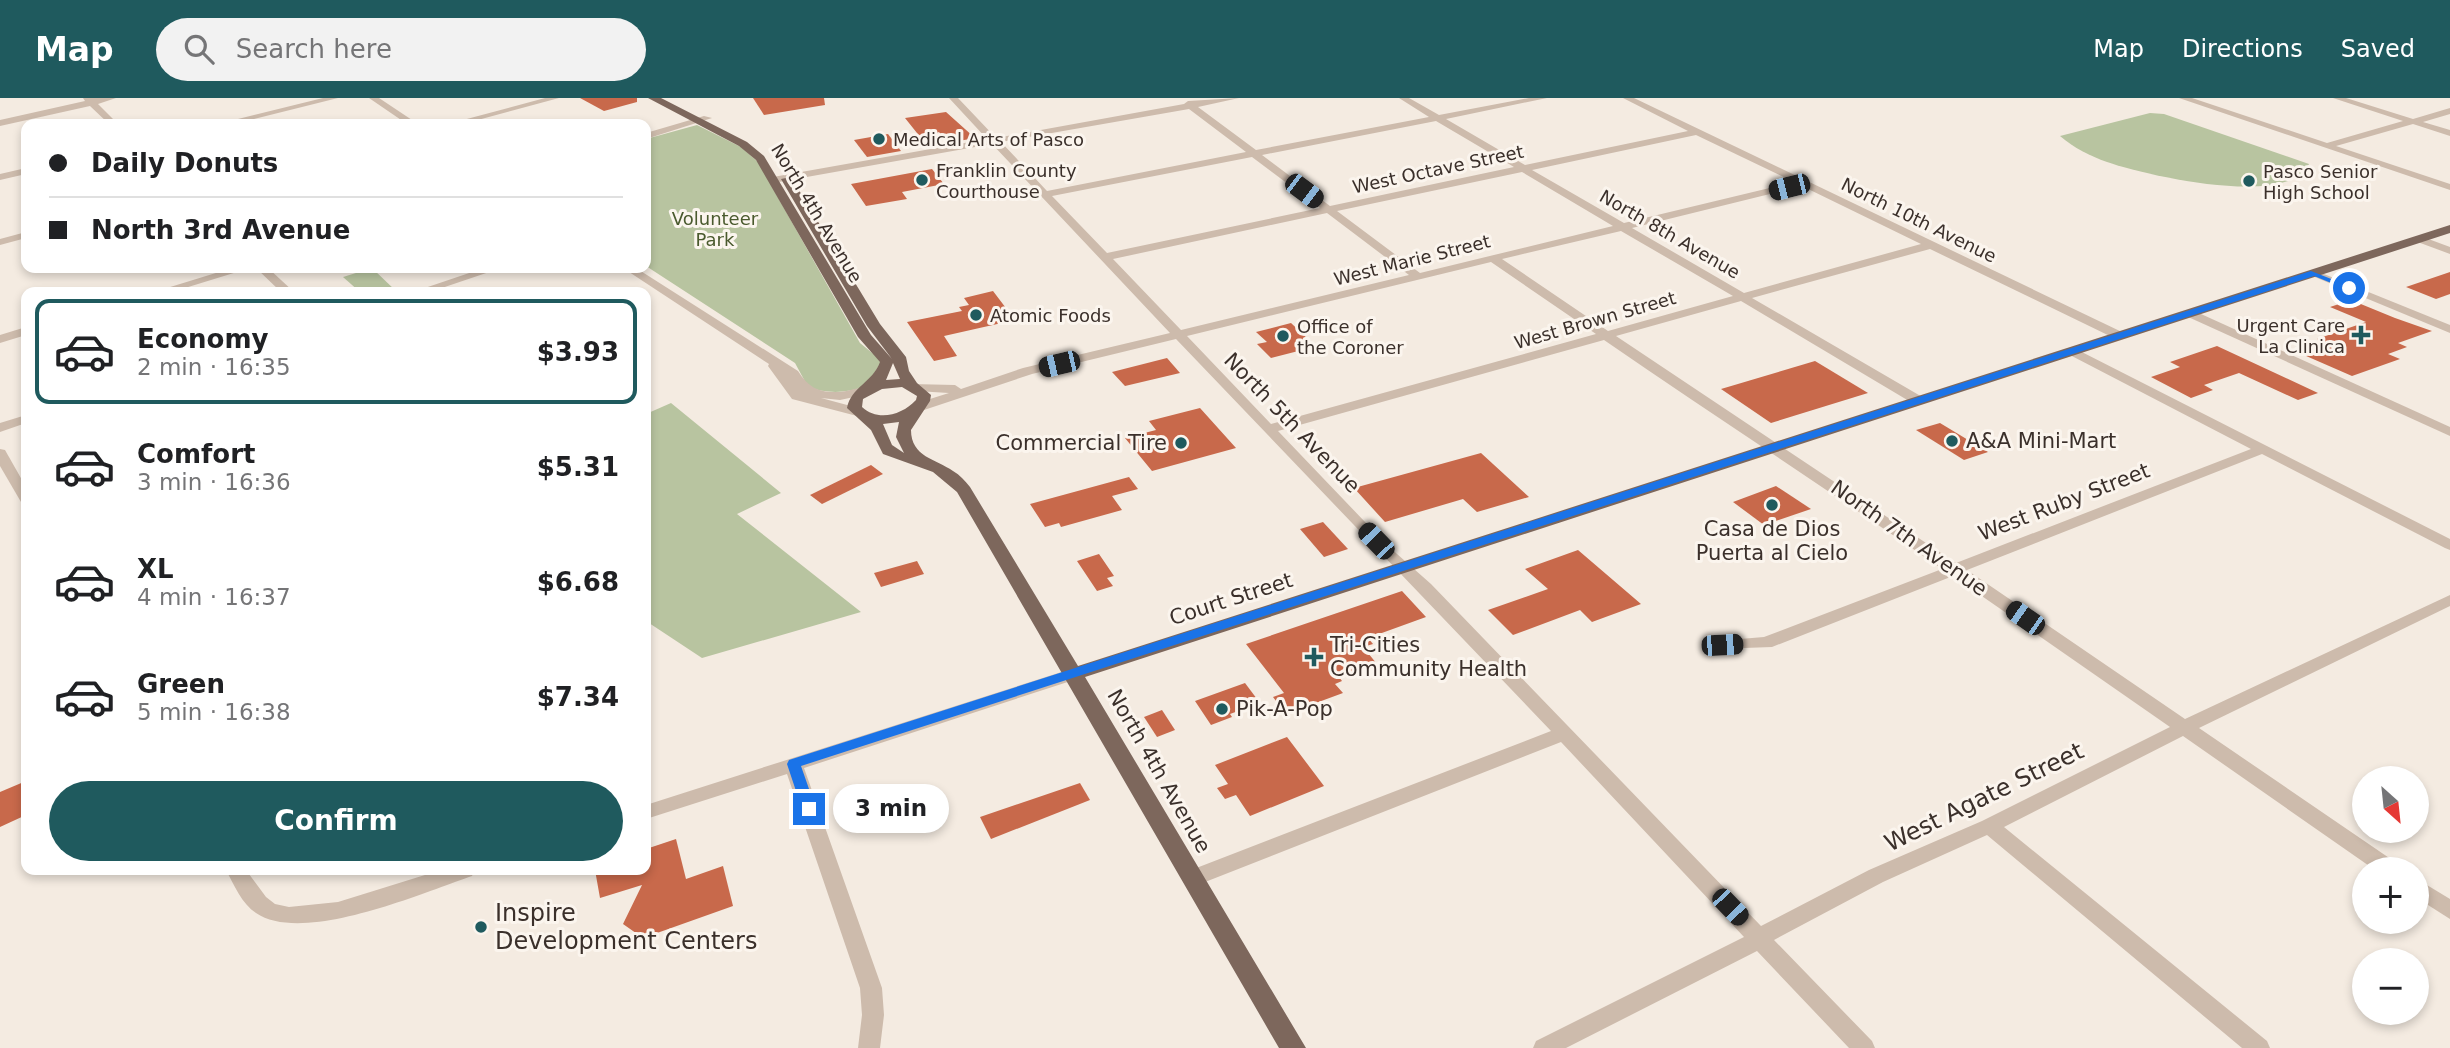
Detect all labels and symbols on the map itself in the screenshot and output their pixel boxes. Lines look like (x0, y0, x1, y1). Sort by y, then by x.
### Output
place label: Medical Arts of Pasco (893, 129, 1084, 150)
marker: Medical Arts of Pasco (871, 131, 887, 147)
street label: North 4th Avenue (767, 140, 867, 286)
street label: West Octave Street (1351, 141, 1525, 197)
place label: Franklin County Courthouse (936, 160, 1077, 202)
place label: Pasco Senior High School (2263, 161, 2378, 203)
car (1281, 170, 1328, 212)
marker: Franklin County Courthouse (914, 172, 930, 188)
car (1767, 172, 1812, 202)
street label: North 10th Avenue (1838, 173, 2000, 267)
marker: Pasco Senior High School (2241, 173, 2257, 189)
street label: North 8th Avenue (1596, 185, 1744, 283)
park label: Volunteer Park (672, 208, 759, 250)
street label: West Marie Street (1332, 230, 1492, 290)
route start (2333, 272, 2365, 304)
street label: West Brown Street (1512, 287, 1678, 353)
place label: Atomic Foods (990, 305, 1111, 326)
marker: Atomic Foods (968, 307, 984, 323)
place label: Urgent Care La Clinica (2236, 315, 2345, 357)
place label: Office of the Coroner (1297, 316, 1404, 358)
marker: Urgent Care La Clinica (2351, 325, 2371, 345)
marker: Office of the Coroner (1275, 328, 1291, 344)
street label: North 5th Avenue (1219, 348, 1365, 498)
car (1037, 349, 1082, 379)
place label: A&A Mini-Mart (1966, 429, 2116, 453)
place label: Commercial Tire (996, 431, 1167, 455)
marker: A&A Mini-Mart (1944, 433, 1960, 449)
marker: Commercial Tire (1173, 435, 1189, 451)
street label: West Ruby Street (1975, 458, 2153, 546)
street label: North 7th Avenue (1826, 475, 1992, 601)
marker: Casa de Dios Puerta al Cielo (1764, 497, 1780, 513)
place label: Casa de Dios Puerta al Cielo (1696, 517, 1848, 565)
car (1354, 519, 1399, 563)
street label: Court Street (1166, 568, 1296, 630)
car (2002, 597, 2049, 639)
place label: Tri-Cities Community Health (1329, 633, 1527, 681)
car (1701, 633, 1744, 657)
marker: Tri-Cities Community Health (1304, 647, 1324, 667)
street label: North 4th Avenue (1102, 685, 1216, 857)
place label: Pik-A-Pop (1236, 697, 1333, 721)
marker: Pik-A-Pop (1214, 701, 1230, 717)
street label: West Agate Street (1880, 737, 2088, 857)
north arrow (2352, 766, 2429, 844)
callout: 3 min (834, 784, 949, 834)
route end (793, 793, 825, 825)
car (1708, 885, 1753, 929)
place label: Inspire Development Centers (495, 899, 757, 955)
marker: Inspire Development Centers (473, 919, 489, 935)

